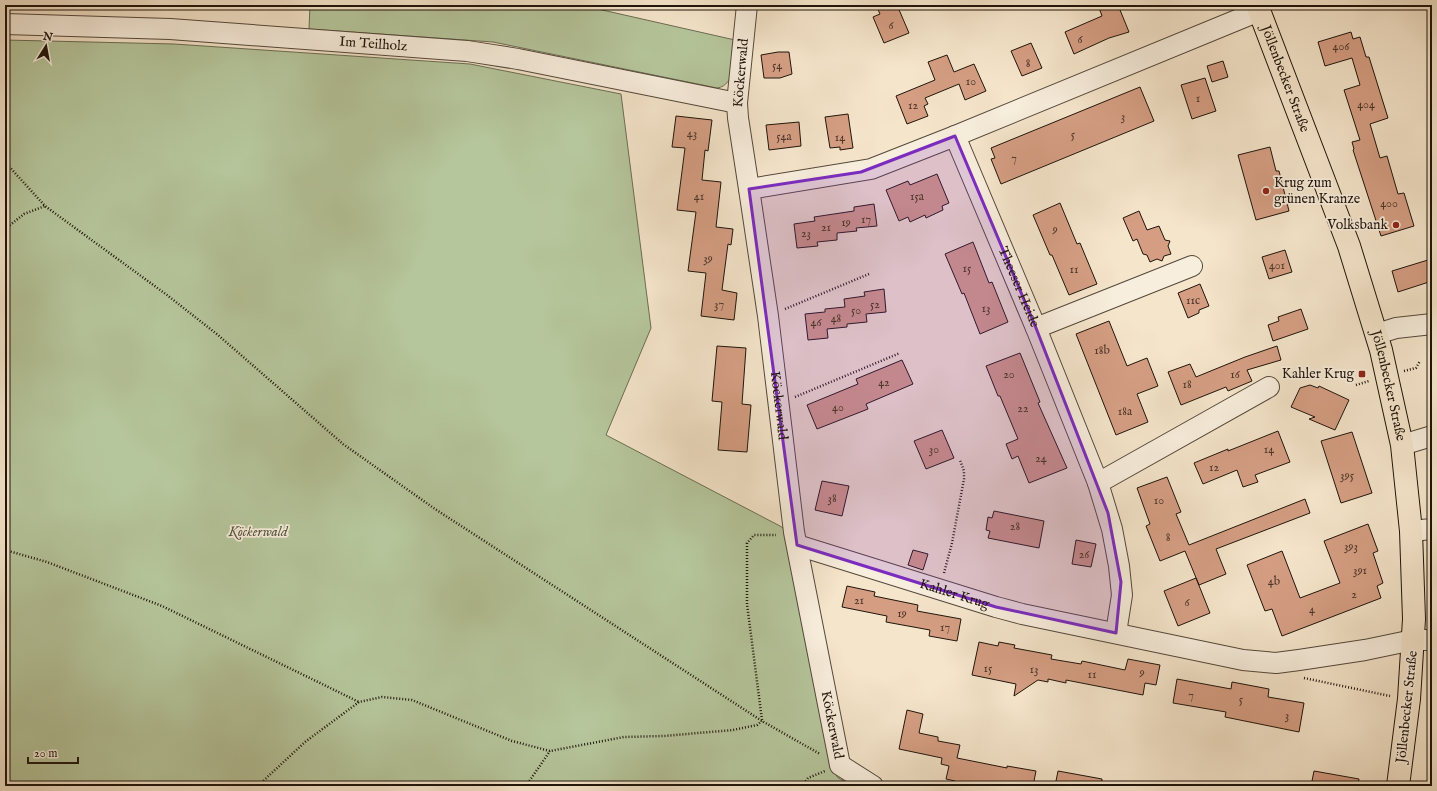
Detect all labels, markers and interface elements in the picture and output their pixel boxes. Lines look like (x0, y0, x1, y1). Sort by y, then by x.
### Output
house number: 6 (888, 18, 894, 33)
street label: Jöllenbecker Straße (1256, 21, 1314, 135)
north arrow (26, 26, 66, 66)
text: N (41, 29, 54, 45)
house number: 6 (1077, 32, 1083, 47)
street label: Im Teilholz (339, 33, 409, 56)
street label: Köckerwald (729, 37, 753, 108)
house number: 406 (1333, 39, 1350, 54)
house number: 8 (1026, 56, 1031, 71)
house number: 54 (772, 58, 782, 73)
house number: 10 (966, 74, 976, 89)
house number: 1 (1196, 91, 1200, 106)
house number: 404 (1357, 97, 1375, 112)
house number: 12 (908, 98, 918, 113)
house number: 3 (1121, 109, 1125, 124)
house number: 43 (687, 126, 697, 141)
house number: 5 (1071, 127, 1076, 142)
house number: 54a (776, 129, 792, 144)
house number: 14 (835, 130, 845, 145)
house number: 7 (1011, 151, 1017, 166)
place label: Krug zum grünen Kranze (1274, 174, 1361, 208)
marker: Krug zum grünen Kranze (1261, 186, 1271, 196)
house number: 41 (694, 189, 704, 204)
house number: 15a (910, 189, 925, 204)
house number: 400 (1380, 196, 1398, 211)
house number: 17 (861, 212, 871, 227)
house number: 19 (841, 215, 851, 230)
place label: Volksbank (1326, 216, 1388, 234)
house number: 21 (821, 220, 831, 235)
marker: Volksbank (1391, 220, 1401, 230)
house number: 9 (1051, 222, 1058, 237)
house number: 23 (801, 226, 811, 241)
street label: Theeser Heide (994, 244, 1044, 331)
house number: 39 (703, 251, 713, 266)
house number: 401 (1269, 258, 1285, 273)
house number: 15 (963, 261, 972, 276)
house number: 11 (1070, 262, 1078, 277)
house number: 11c (1186, 293, 1200, 308)
house number: 37 (714, 297, 724, 312)
house number: 52 (870, 297, 880, 312)
house number: 13 (982, 301, 990, 316)
house number: 50 (851, 303, 861, 318)
house number: 48 (831, 311, 842, 326)
house number: 46 (811, 315, 822, 330)
street label: Jöllenbecker Straße (1366, 326, 1410, 443)
house number: 18b (1094, 343, 1110, 358)
place label: Kahler Krug (1282, 365, 1354, 383)
house number: 20 (1003, 367, 1015, 382)
house number: 16 (1230, 367, 1241, 382)
marker: Kahler Krug (1357, 369, 1367, 379)
street label: Köckerwald (766, 370, 792, 441)
house number: 42 (878, 375, 890, 390)
house number: 18 (1182, 377, 1192, 392)
house number: 40 (832, 400, 844, 415)
house number: 22 (1017, 401, 1029, 416)
house number: 18a (1118, 404, 1133, 419)
house number: 30 (929, 442, 939, 457)
house number: 14 (1264, 442, 1274, 457)
house number: 24 (1035, 451, 1047, 466)
house number: 12 (1209, 460, 1219, 475)
house number: 395 (1340, 468, 1355, 483)
house number: 38 (827, 491, 837, 506)
house number: 10 (1154, 493, 1164, 508)
house number: 28 (1010, 519, 1020, 534)
park label: Köckerwald (227, 523, 289, 541)
house number: 8 (1166, 530, 1171, 545)
house number: 393 (1344, 539, 1358, 554)
house number: 26 (1079, 547, 1090, 562)
house number: 391 (1353, 563, 1367, 578)
house number: 4b (1268, 574, 1280, 589)
street label: Kahler Krug (917, 575, 992, 614)
house number: 2 (1351, 587, 1357, 602)
house number: 21 (854, 593, 864, 608)
house number: 6 (1184, 595, 1190, 610)
house number: 4 (1309, 602, 1315, 617)
house number: 19 (897, 606, 907, 621)
house number: 17 (940, 620, 950, 635)
street label: Jöllenbecker Straße (1392, 649, 1422, 766)
house number: 15 (984, 661, 993, 676)
house number: 13 (1030, 662, 1038, 677)
house number: 9 (1138, 665, 1145, 680)
house number: 11 (1088, 667, 1096, 682)
house number: 7 (1188, 688, 1194, 703)
street label: Köckerwald (817, 689, 848, 761)
house number: 5 (1239, 692, 1244, 707)
house number: 3 (1285, 708, 1289, 723)
scale bar (28, 739, 78, 765)
text: 20 m (34, 746, 57, 761)

